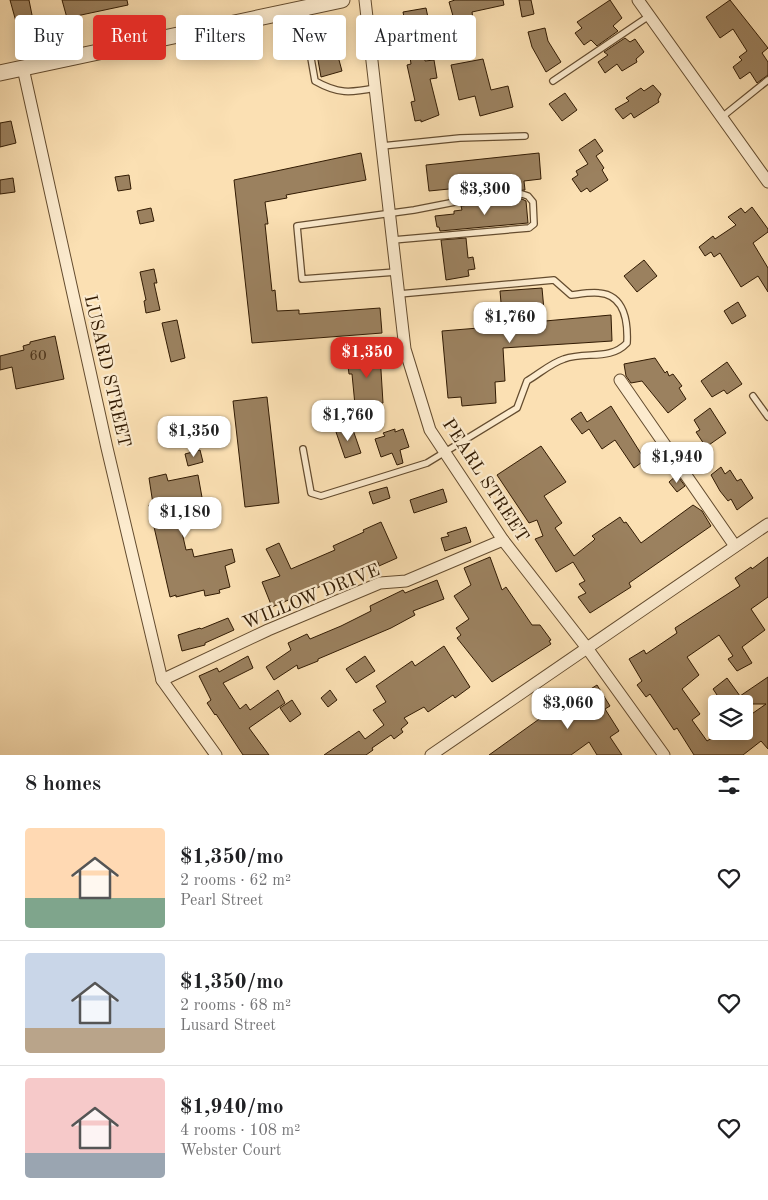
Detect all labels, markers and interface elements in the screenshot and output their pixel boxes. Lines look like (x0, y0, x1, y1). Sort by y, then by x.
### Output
chip: Buy (15, 15, 83, 60)
chip: Rent (93, 15, 166, 60)
chip: Filters (176, 15, 263, 60)
chip: New (273, 15, 346, 60)
chip: Apartment (356, 15, 476, 60)
pin: $3,300 (444, 174, 526, 216)
text: $3,300 (460, 182, 510, 198)
street label: LUSARD STREET (81, 293, 133, 449)
pin: $1,760 (469, 302, 551, 344)
text: $1,760 (485, 310, 535, 326)
pin: $1,350 (326, 336, 408, 379)
text: $1,350 (342, 345, 392, 361)
house number: 60 (29, 349, 47, 364)
pin: $1,760 (307, 400, 389, 442)
text: $1,760 (323, 408, 373, 424)
pin: $1,350 (153, 416, 235, 458)
street label: PEARL STREET (439, 416, 532, 545)
text: $1,350 (169, 424, 219, 440)
pin: $1,940 (636, 442, 718, 484)
text: $1,940 (652, 450, 702, 466)
pin: $1,180 (144, 496, 226, 539)
text: $1,180 (160, 505, 210, 521)
street label: WILLOW DRIVE (240, 561, 383, 633)
pin: $3,060 (527, 688, 609, 730)
map controls (708, 695, 753, 740)
button: layers (708, 695, 753, 740)
text: $3,060 (543, 696, 593, 712)
icon: filters (715, 771, 743, 799)
text: 8 homes (25, 774, 101, 795)
text: $1,350/mo (180, 847, 284, 868)
icon: home (65, 848, 125, 908)
icon: heart (715, 864, 743, 892)
text: 2 rooms · 62 m² (180, 873, 291, 889)
text: Pearl Street (180, 893, 263, 909)
text: $1,350/mo (180, 972, 284, 993)
icon: home (65, 973, 125, 1033)
icon: heart (715, 989, 743, 1017)
text: 2 rooms · 68 m² (180, 998, 291, 1014)
text: Lusard Street (180, 1018, 276, 1034)
text: $1,940/mo (180, 1097, 284, 1118)
icon: home (65, 1098, 125, 1158)
icon: heart (715, 1114, 743, 1142)
text: 4 rooms · 108 m² (180, 1123, 300, 1139)
text: Webster Court (180, 1143, 281, 1159)

